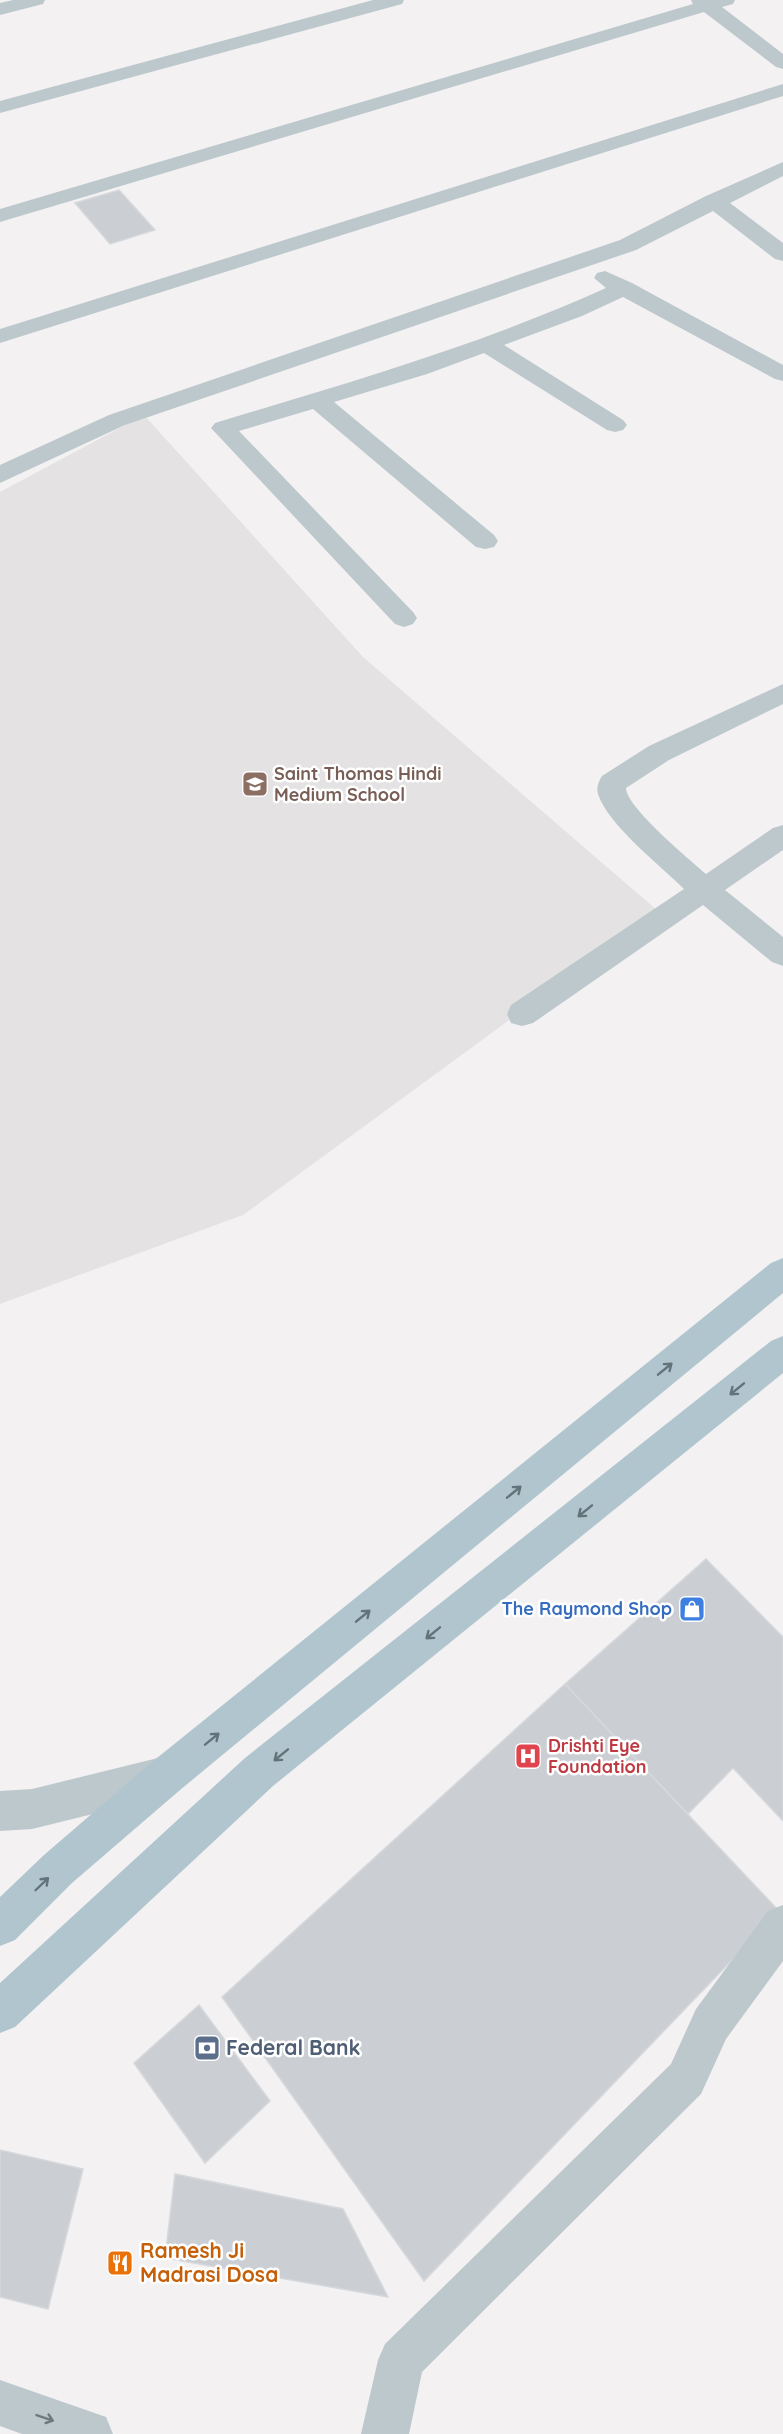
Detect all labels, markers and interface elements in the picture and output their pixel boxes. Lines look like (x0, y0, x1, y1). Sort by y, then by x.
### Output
place label: Saint Thomas Hindi Medium School (274, 762, 442, 806)
school or university icon: Saint Thomas Hindi Medium School (240, 769, 270, 799)
one-way arrow (657, 1362, 672, 1376)
one-way arrow (730, 1382, 746, 1395)
one-way arrow (506, 1486, 522, 1499)
one-way arrow (577, 1504, 593, 1517)
shop icon: The Raymond Shop (677, 1594, 707, 1624)
place label: The Raymond Shop (501, 1597, 672, 1620)
one-way arrow (354, 1609, 370, 1622)
one-way arrow (425, 1626, 441, 1639)
one-way arrow (203, 1733, 219, 1746)
place label: Drishti Eye Foundation (548, 1734, 647, 1778)
hospital icon: Drishti Eye Foundation (513, 1741, 543, 1771)
one-way arrow (273, 1748, 289, 1761)
one-way arrow (34, 1877, 49, 1891)
bank icon: Federal Bank (192, 2033, 222, 2063)
place label: Federal Bank (226, 2034, 361, 2060)
place label: Ramesh Ji Madrasi Dosa (140, 2237, 278, 2287)
restaurant icon: Ramesh Ji Madrasi Dosa (105, 2248, 135, 2278)
one-way arrow (35, 2414, 53, 2425)

